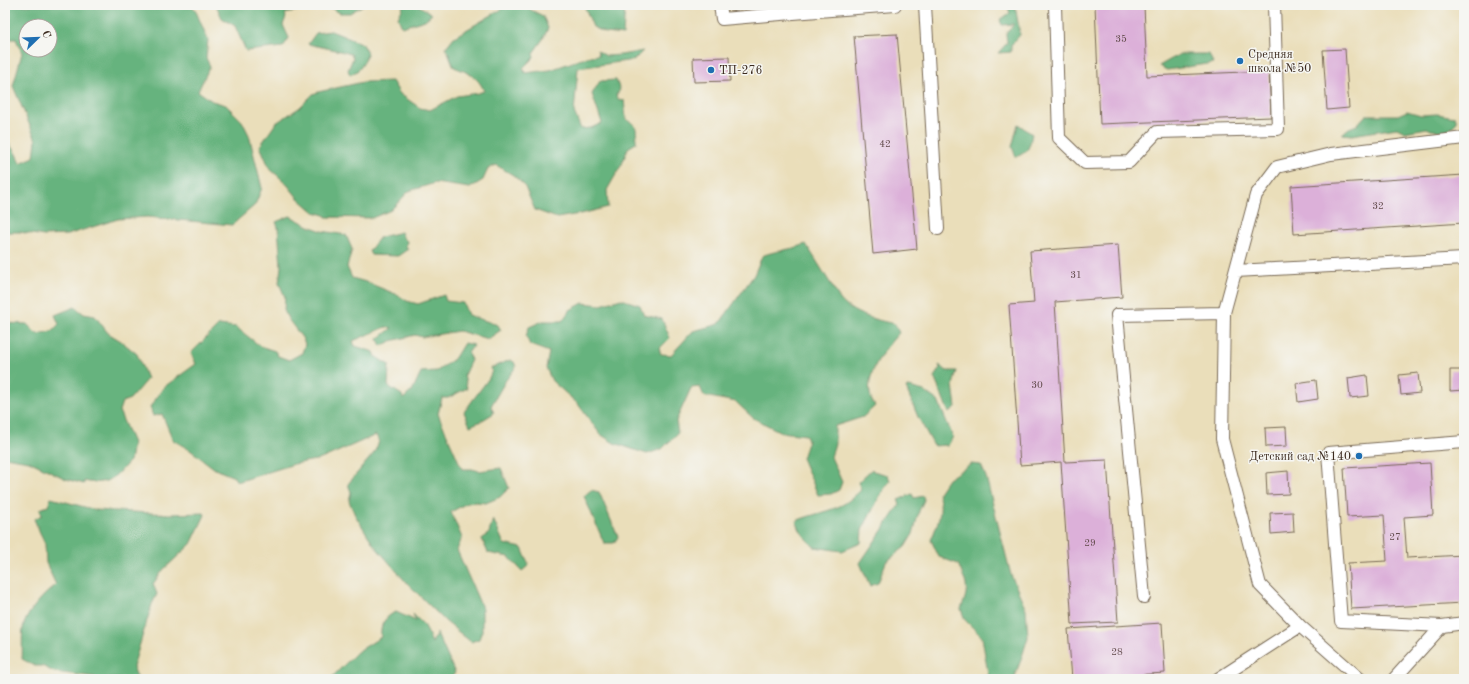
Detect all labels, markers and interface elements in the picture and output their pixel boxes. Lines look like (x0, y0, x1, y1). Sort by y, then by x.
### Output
north arrow (18, 18, 58, 58)
text: С (39, 29, 52, 40)
house number: 35 (1115, 34, 1127, 44)
place label: Средняя школа №50 (1248, 49, 1311, 75)
marker: Средняя школа №50 (1235, 56, 1245, 66)
marker: ТП-276 (706, 65, 716, 75)
place label: ТП-276 (719, 65, 762, 77)
house number: 42 (879, 139, 891, 149)
house number: 32 (1372, 201, 1384, 211)
house number: 31 (1070, 270, 1082, 280)
house number: 30 (1031, 380, 1043, 390)
place label: Детский сад №140 (1249, 451, 1351, 463)
marker: Детский сад №140 (1354, 451, 1364, 461)
house number: 27 (1389, 532, 1401, 542)
house number: 29 (1084, 538, 1096, 548)
house number: 28 (1111, 647, 1123, 657)

